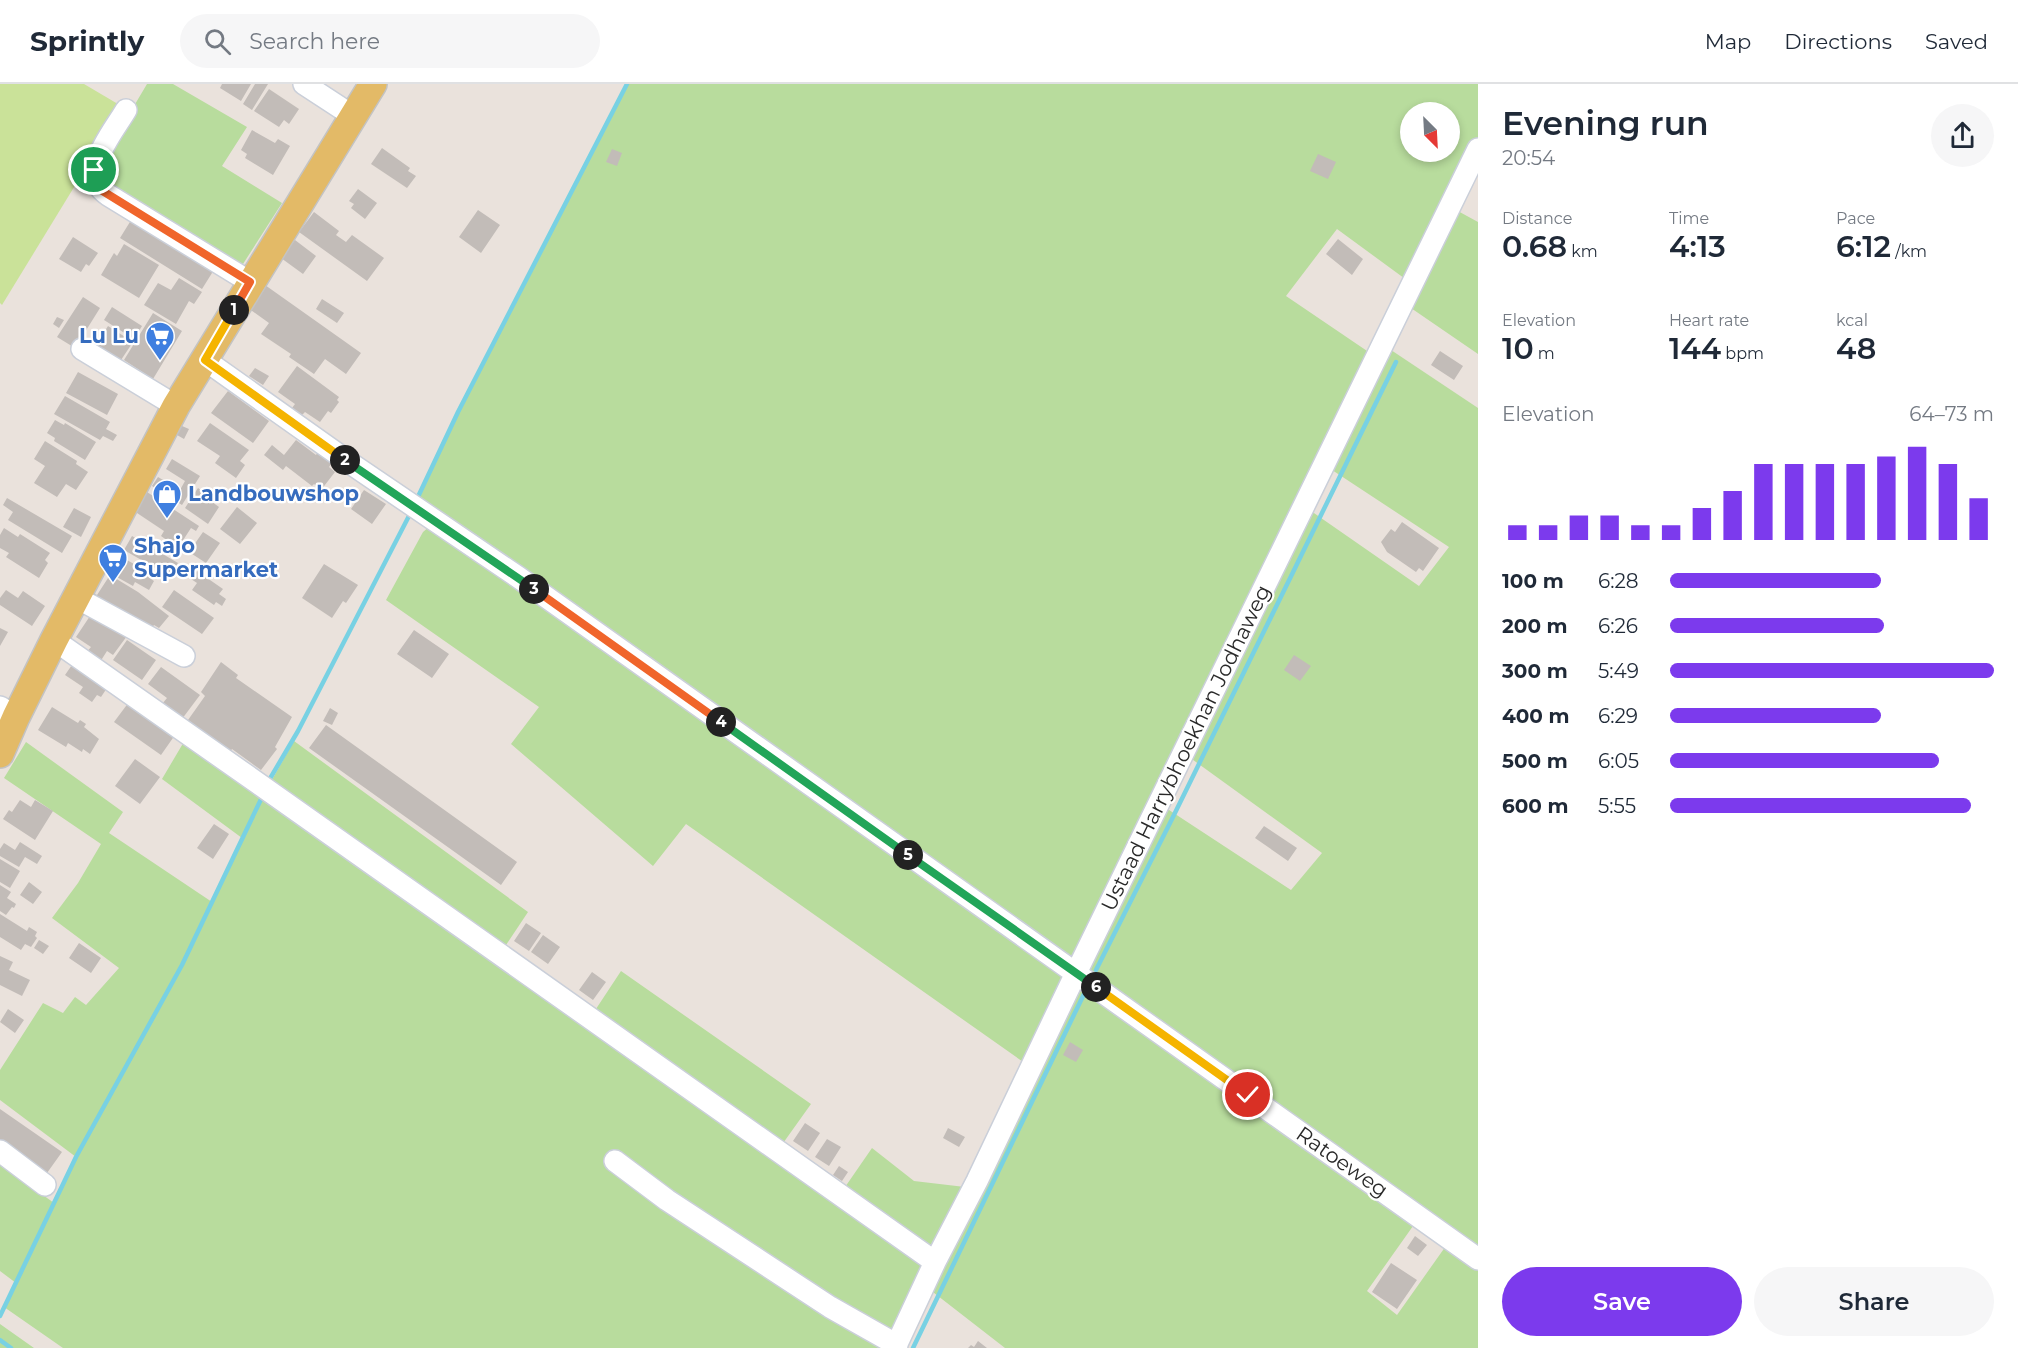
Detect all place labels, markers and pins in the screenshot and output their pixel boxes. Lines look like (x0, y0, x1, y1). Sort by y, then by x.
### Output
pin (68, 144, 119, 195)
pin: 1 (219, 295, 249, 325)
supermarket icon: Lu Lu (144, 320, 176, 362)
place label: Lu Lu (79, 323, 139, 348)
pin: 2 (330, 445, 360, 475)
shop icon: Landbouwshop (151, 478, 183, 520)
place label: Landbouwshop (188, 481, 359, 506)
place label: Shajo Supermarket (134, 533, 278, 582)
supermarket icon: Shajo Supermarket (97, 542, 129, 584)
pin: 3 (519, 574, 549, 604)
pin: 4 (706, 707, 736, 737)
pin: 5 (893, 840, 923, 870)
pin: 6 (1081, 972, 1111, 1002)
pin (1222, 1069, 1273, 1120)

